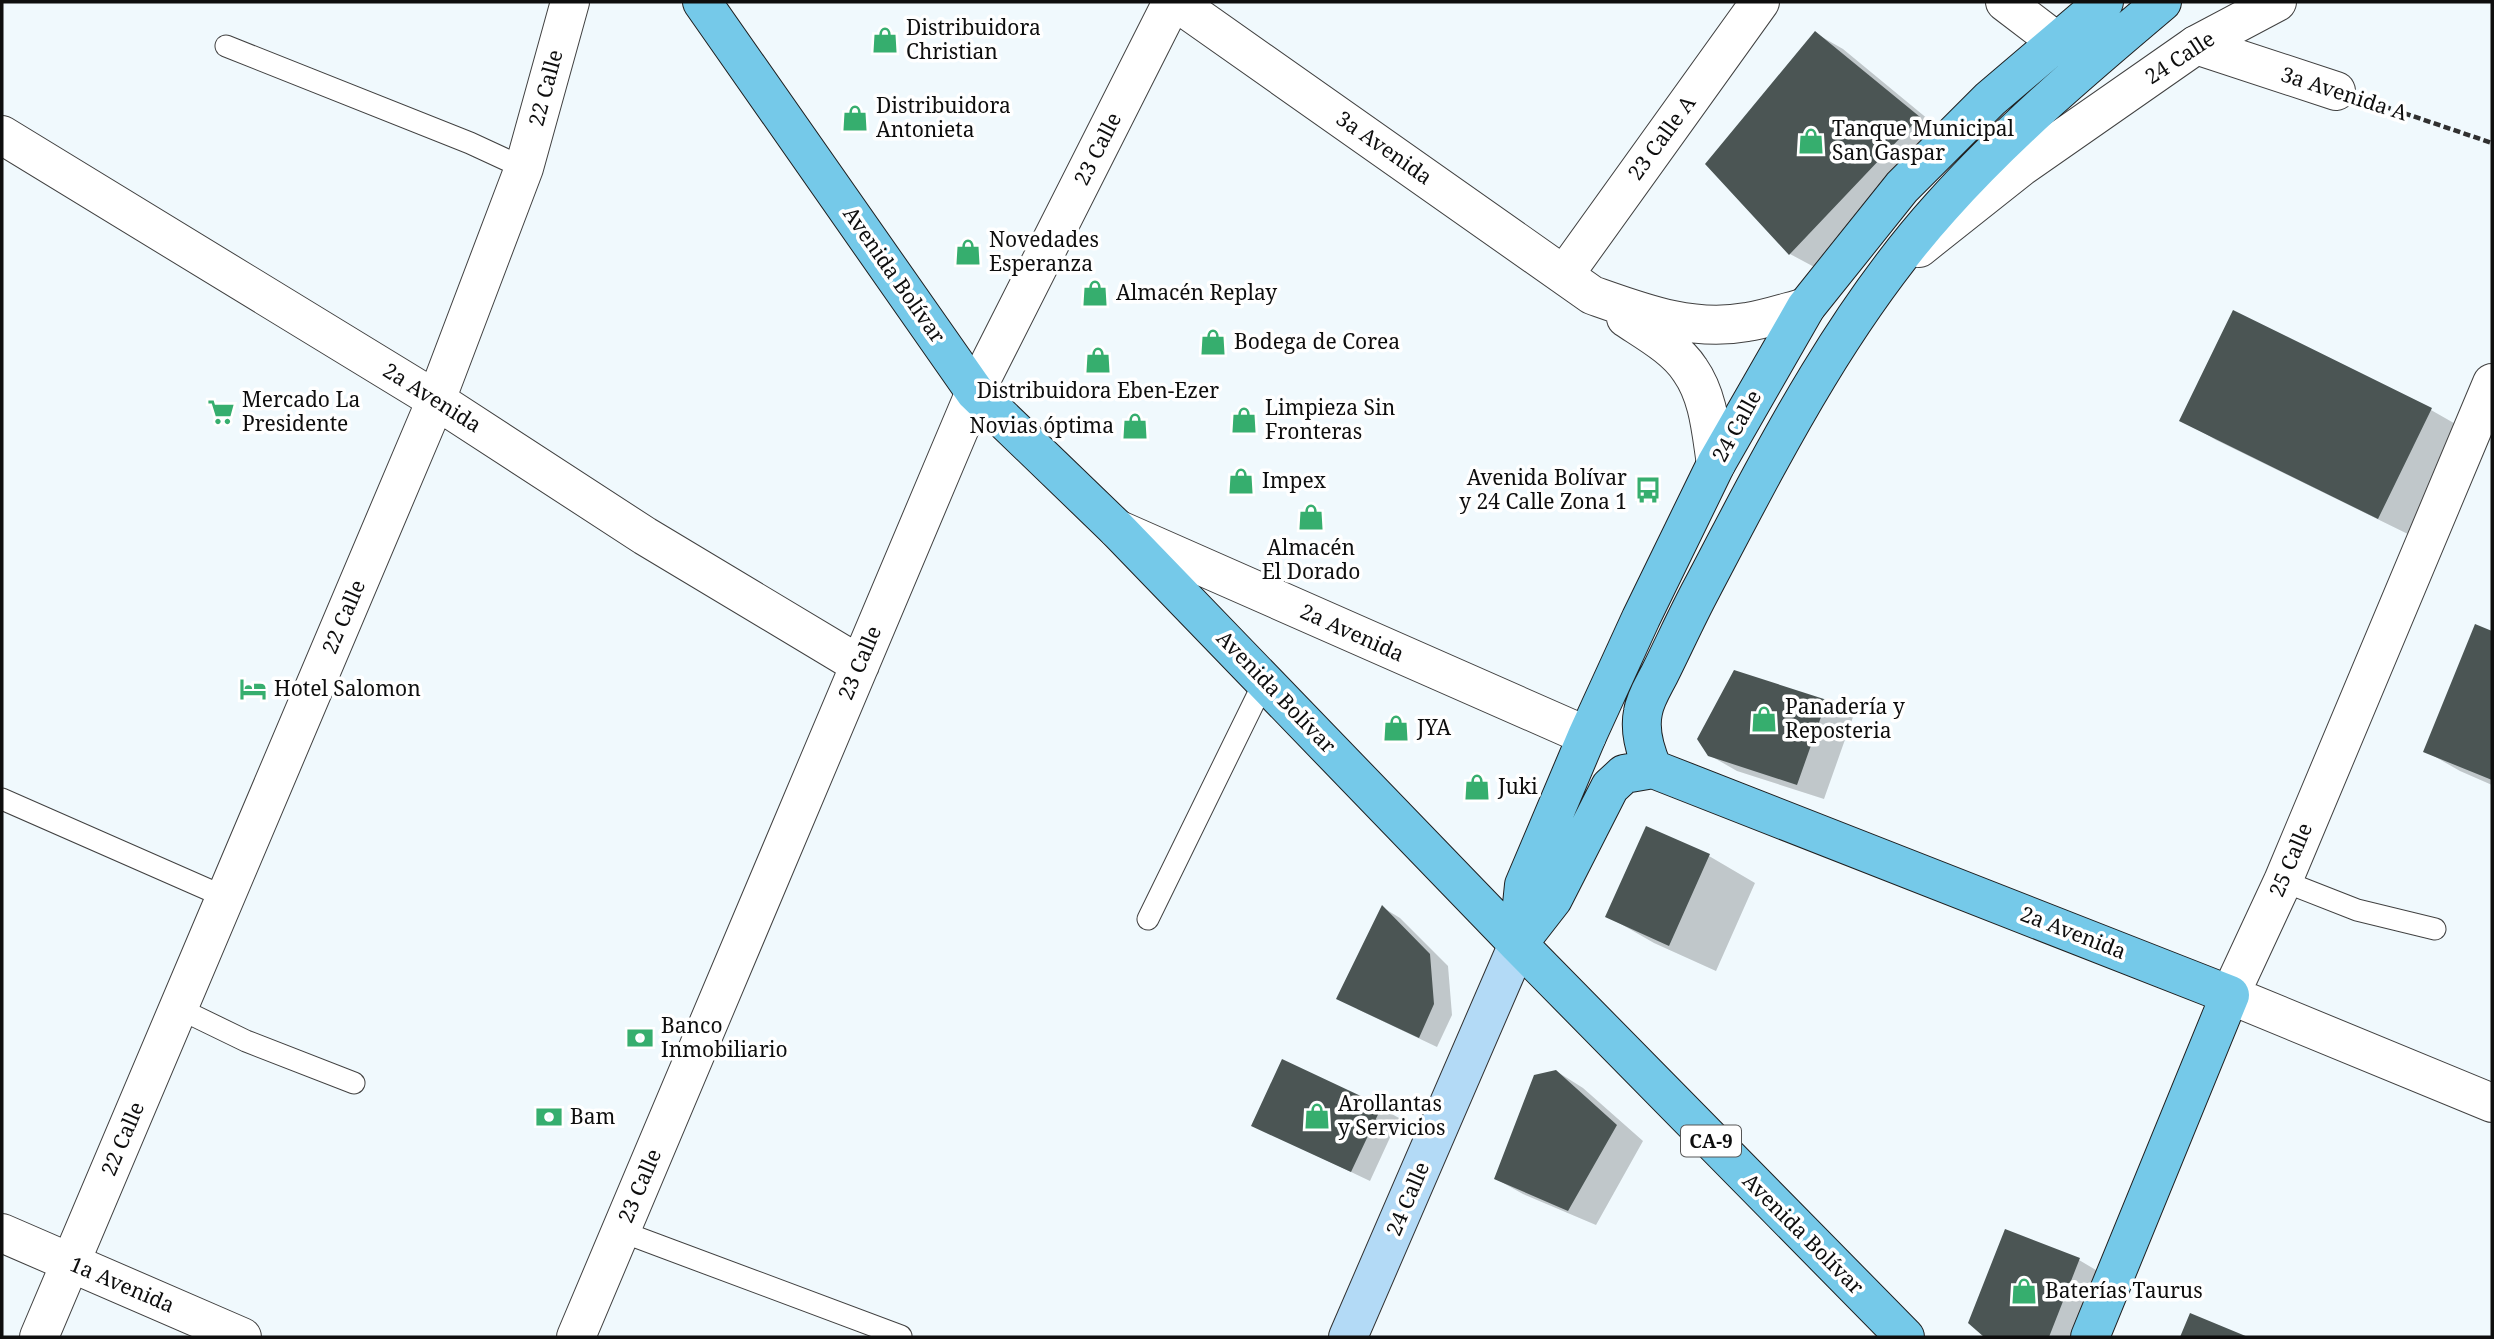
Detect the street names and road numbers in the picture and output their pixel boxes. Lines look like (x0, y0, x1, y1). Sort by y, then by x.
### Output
street label: 24 Calle (2139, 24, 2220, 90)
street label: 22 Calle (521, 46, 569, 129)
street label: 3a Avenida A (2278, 59, 2411, 127)
street label: 23 Calle A (1621, 89, 1701, 185)
street label: 3a Avenida (1331, 104, 1438, 190)
street label: 23 Calle (1067, 107, 1127, 190)
street label: Avenida Bolívar (837, 201, 952, 348)
street label: 2a Avenida (378, 356, 487, 438)
street label: 24 Calle (1705, 385, 1767, 466)
street label: 22 Calle (315, 575, 371, 658)
street label: 2a Avenida (1296, 597, 1409, 667)
street label: 23 Calle (831, 621, 887, 704)
street label: Avenida Bolívar (1211, 624, 1343, 759)
street label: 25 Calle (2262, 818, 2318, 901)
street label: 2a Avenida (2017, 899, 2130, 965)
street label: 22 Calle (94, 1097, 150, 1180)
road number: CA-9 (1681, 1126, 1741, 1156)
street label: 23 Calle (611, 1144, 667, 1227)
street label: 24 Calle (1379, 1157, 1435, 1240)
street label: Avenida Bolívar (1737, 1167, 1870, 1300)
street label: 1a Avenida (66, 1250, 179, 1319)

